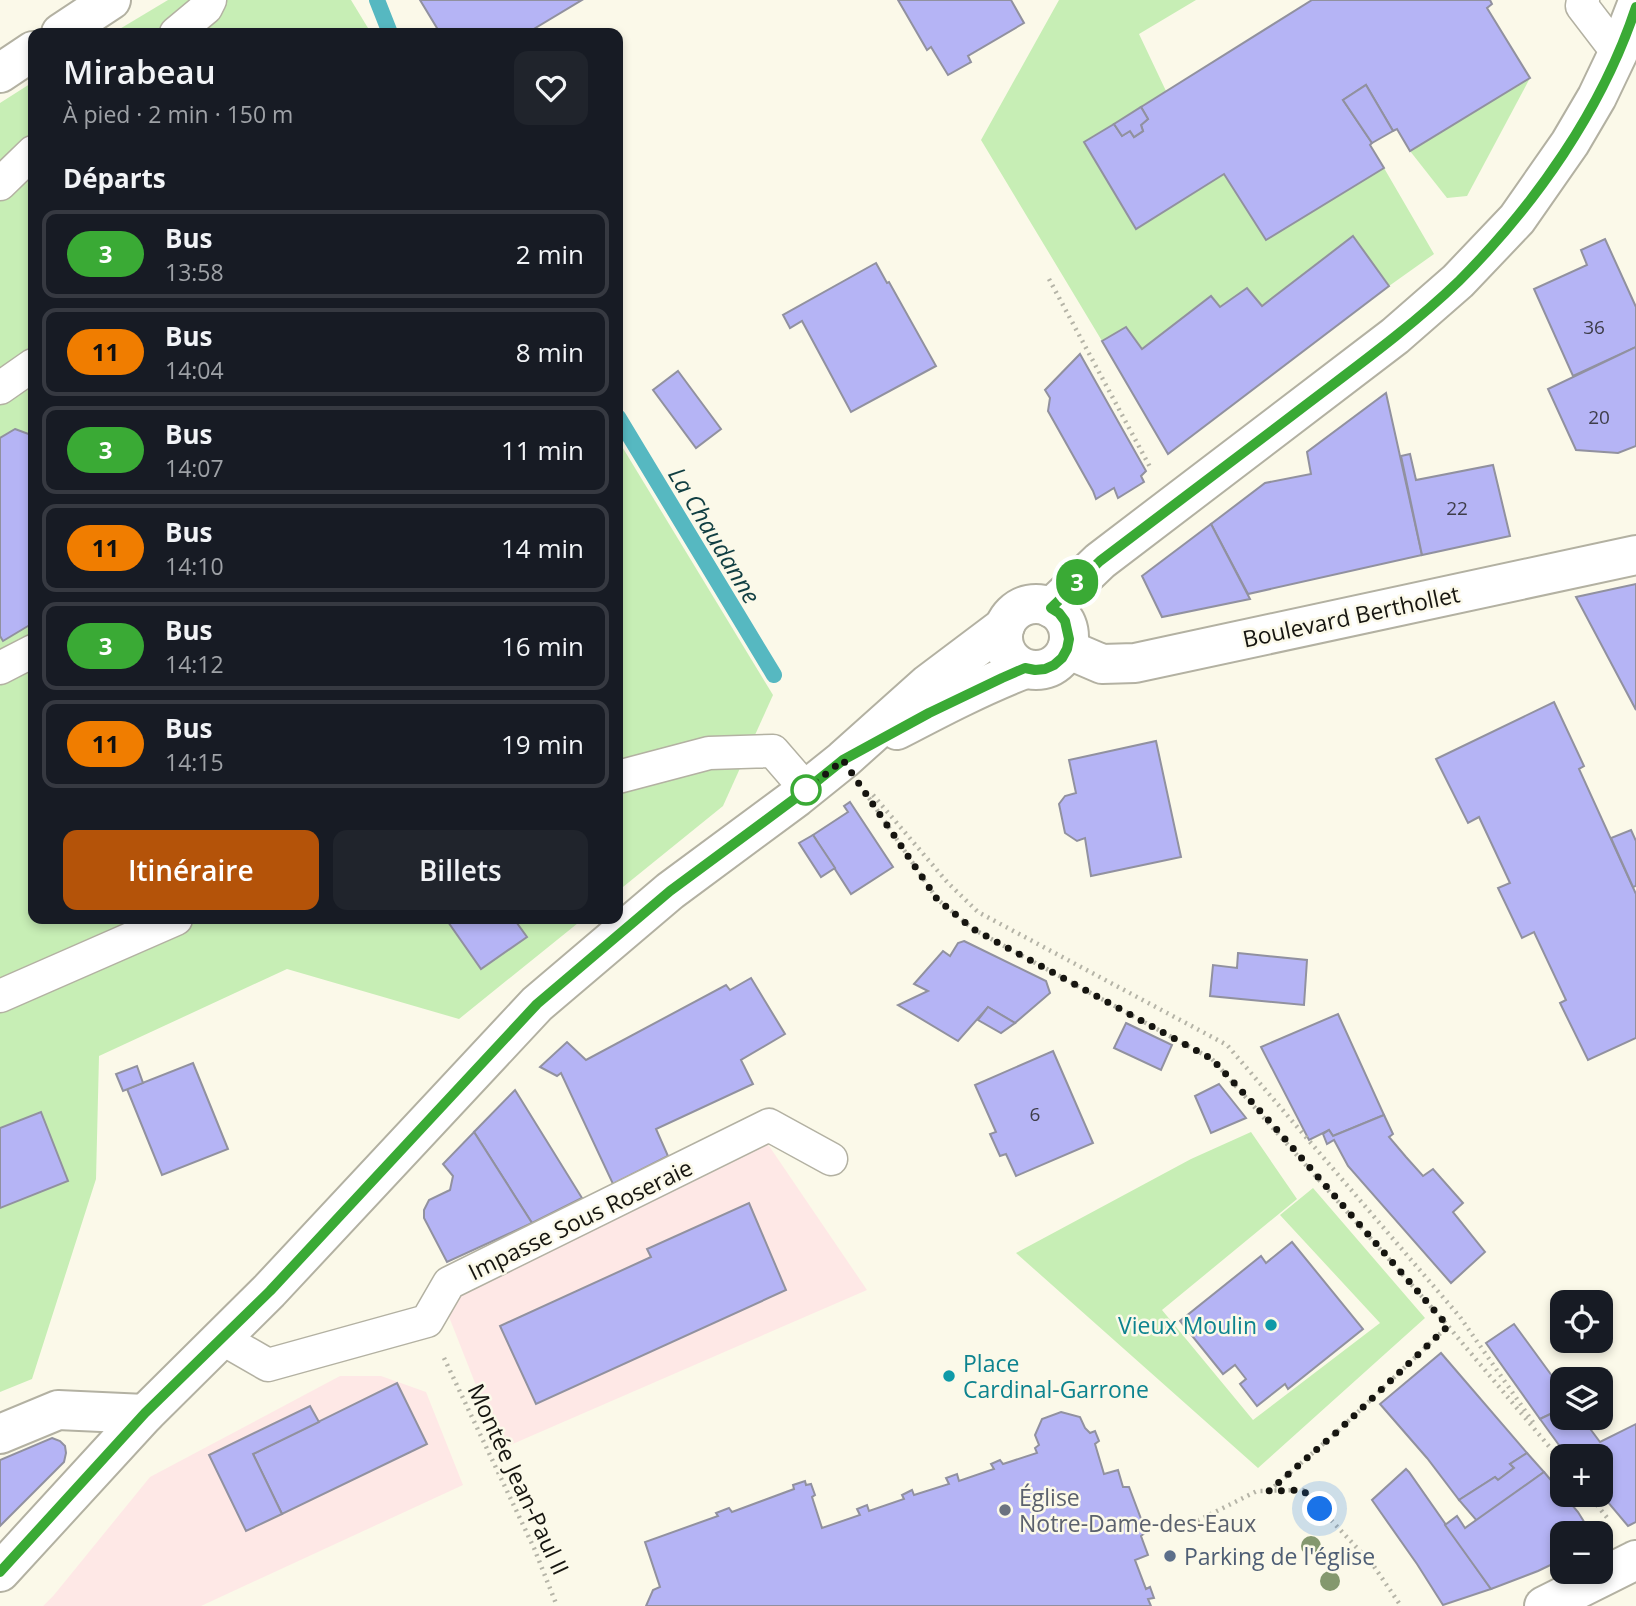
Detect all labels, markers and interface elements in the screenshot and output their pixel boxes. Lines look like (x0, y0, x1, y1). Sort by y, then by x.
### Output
text: Mirabeau (63, 49, 216, 94)
button: heart (514, 51, 588, 125)
text: À pied · 2 min · 150 m (63, 98, 293, 130)
text: Départs (63, 160, 166, 196)
text: Bus (165, 220, 212, 256)
text: 2 min (516, 236, 584, 272)
text: 3 (99, 237, 112, 270)
text: 13:58 (165, 256, 224, 288)
house number: 36 (1583, 314, 1605, 340)
text: Bus (165, 318, 212, 354)
text: 8 min (516, 334, 584, 370)
text: 11 (92, 335, 119, 368)
text: 14:04 (165, 354, 224, 386)
house number: 20 (1588, 404, 1610, 430)
text: Bus (165, 416, 212, 452)
text: 11 min (501, 432, 584, 468)
text: 3 (99, 433, 112, 466)
text: 14:07 (165, 452, 224, 484)
water label: La Chaudanne (661, 461, 769, 609)
house number: 22 (1446, 495, 1468, 521)
text: Bus (165, 514, 212, 550)
text: 14 min (501, 530, 584, 566)
text: 11 (92, 531, 119, 564)
text: 14:10 (165, 550, 224, 582)
line badge: 3 (1054, 559, 1100, 605)
text: 3 (1070, 565, 1084, 598)
street label: Boulevard Berthollet (1239, 577, 1463, 655)
text: Bus (165, 612, 212, 648)
text: 16 min (501, 628, 584, 664)
text: 3 (99, 629, 112, 662)
text: 14:12 (165, 648, 224, 680)
text: Bus (165, 710, 212, 746)
text: 19 min (501, 726, 584, 762)
text: 11 (92, 727, 119, 760)
text: 14:15 (165, 746, 224, 778)
unlabelled marker (791, 775, 821, 805)
button: Itinéraire (63, 830, 319, 910)
button: Billets (333, 830, 588, 910)
house number: 6 (1030, 1101, 1040, 1127)
street label: Impasse Sous Roseraie (463, 1151, 697, 1287)
map controls (1550, 1290, 1613, 1584)
button: locate (1550, 1290, 1613, 1353)
place label: Vieux Moulin (1118, 1309, 1257, 1341)
marker: Vieux Moulin (1263, 1317, 1279, 1333)
place label: Place Cardinal-Garrone (963, 1347, 1149, 1405)
button: layers (1550, 1367, 1613, 1430)
marker: Place Cardinal-Garrone (941, 1368, 957, 1384)
street label: Montée Jean-Paul II (461, 1378, 577, 1580)
button: + (1550, 1444, 1613, 1507)
place label: Église Notre-Dame-des-Eaux (1019, 1481, 1256, 1539)
your location (1302, 1491, 1337, 1526)
marker: Église Notre-Dame-des-Eaux (997, 1502, 1013, 1518)
button: − (1550, 1521, 1613, 1584)
place label: Parking de l'église (1184, 1540, 1375, 1572)
marker: Parking de l'église (1162, 1548, 1178, 1564)

